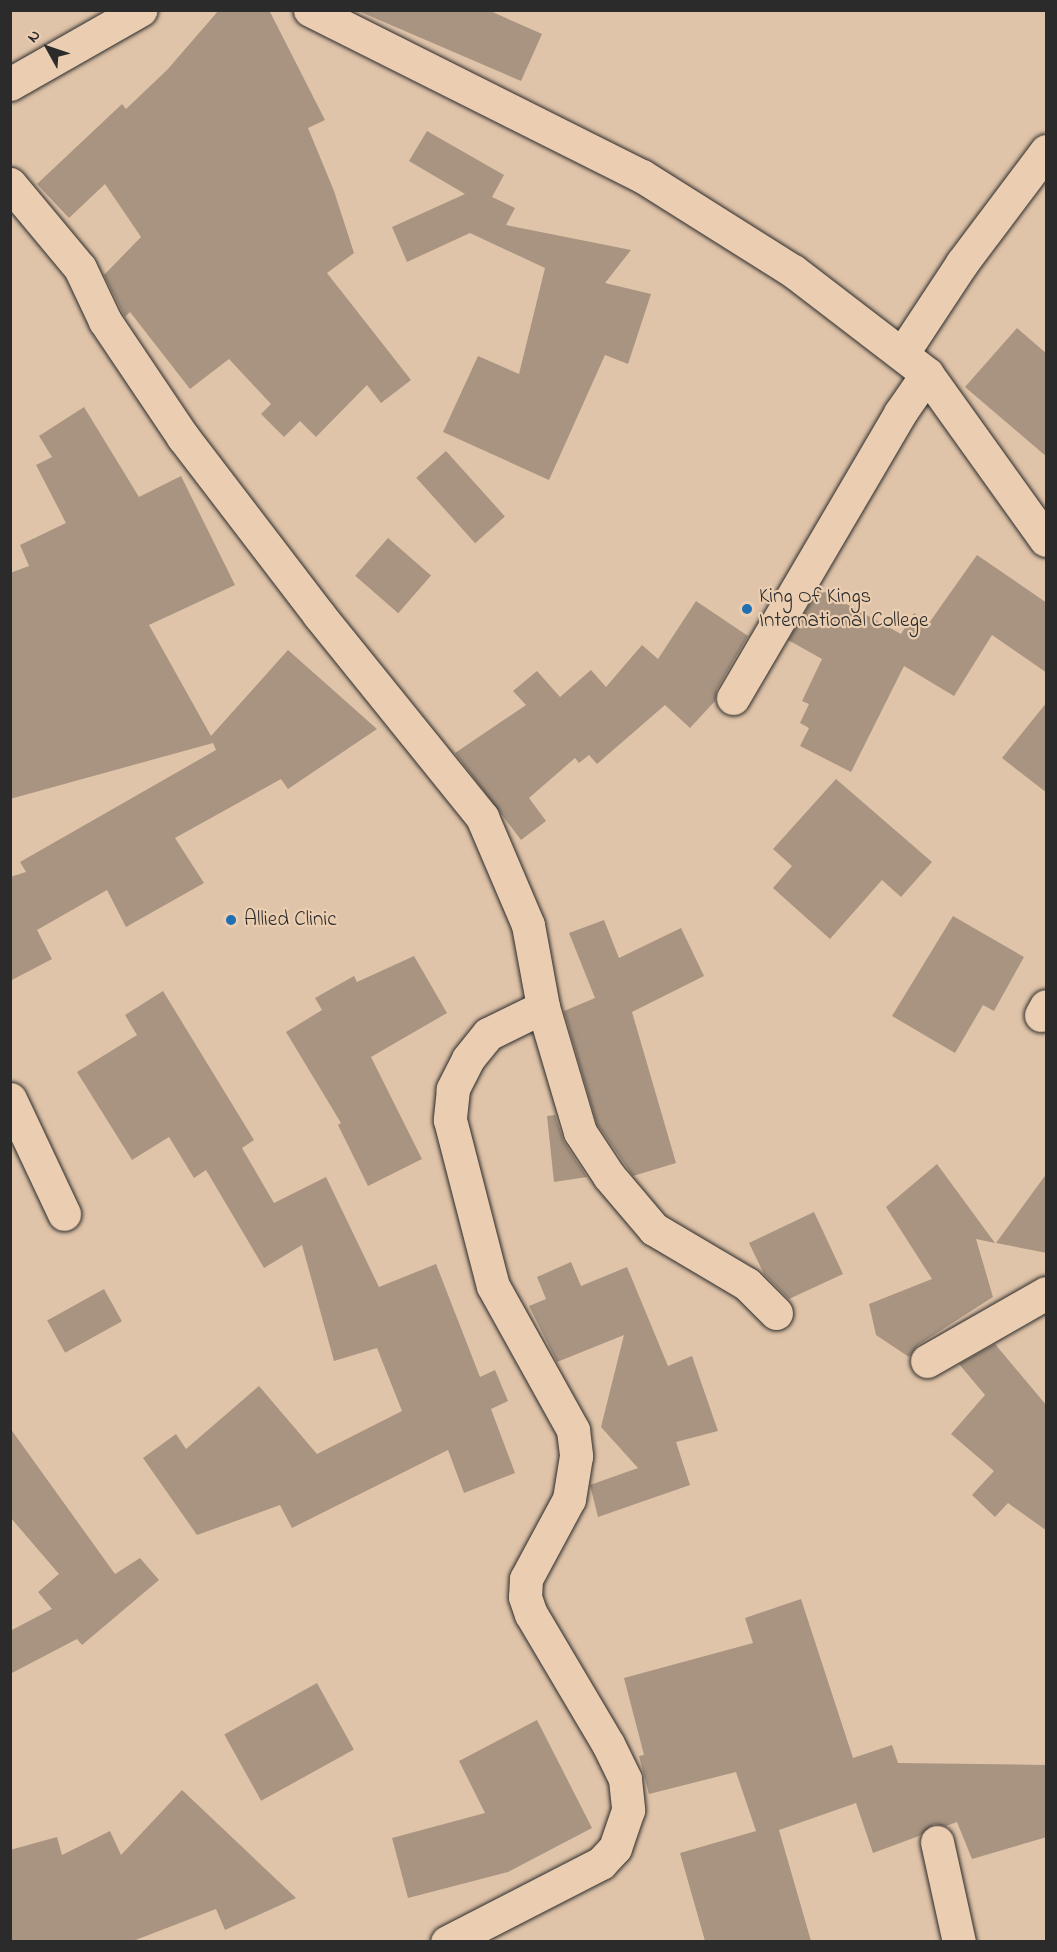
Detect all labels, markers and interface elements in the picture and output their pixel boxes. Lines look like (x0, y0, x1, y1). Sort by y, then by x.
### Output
north arrow (18, 18, 78, 78)
text: N (22, 25, 47, 48)
place label: King Of Kings International College (759, 584, 928, 634)
marker: King Of Kings International College (740, 602, 754, 616)
place label: Allied Clinic (244, 907, 337, 933)
marker: Allied Clinic (222, 911, 240, 929)

